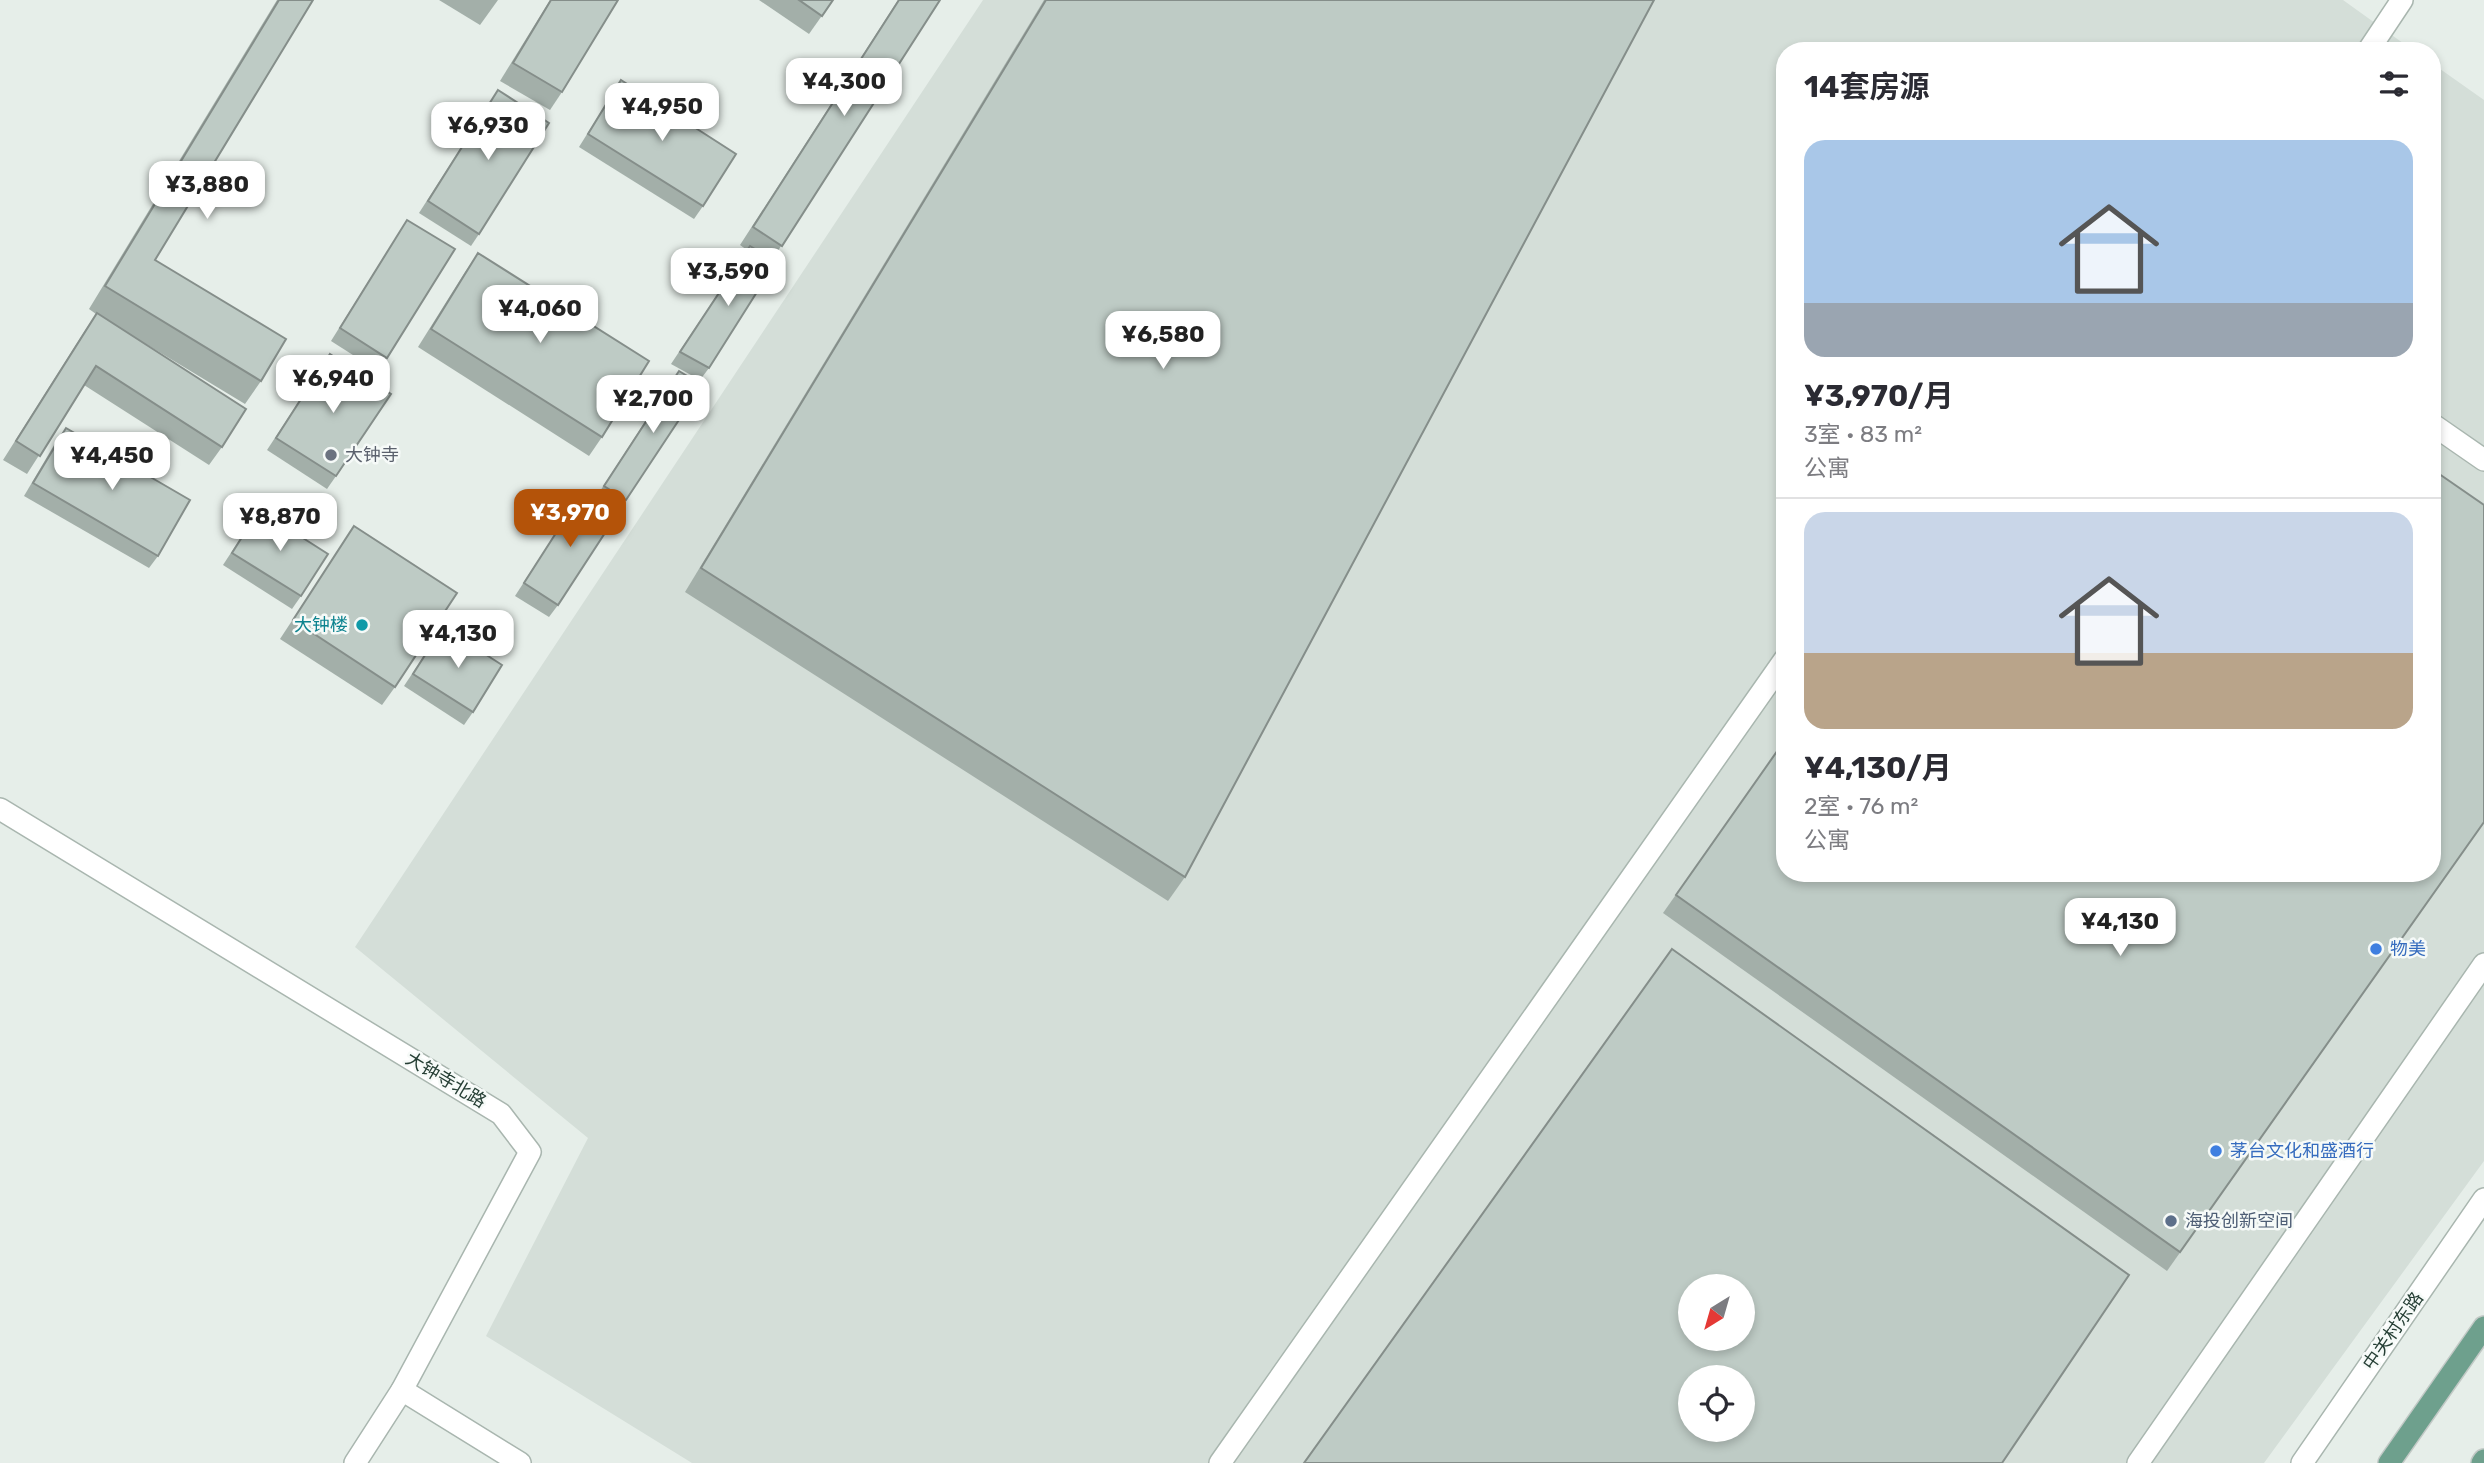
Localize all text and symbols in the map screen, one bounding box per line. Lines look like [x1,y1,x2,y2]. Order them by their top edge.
pin: ¥4,300 [787,58,901,118]
icon: filters [2375,65,2413,103]
text: ¥4,300 [802,67,886,95]
text: 14套房源 [1804,69,1929,105]
pin: ¥4,950 [605,83,719,143]
text: ¥4,950 [621,92,703,120]
pin: ¥6,930 [431,102,545,162]
text: ¥6,930 [447,111,529,139]
pin: ¥3,880 [150,162,264,221]
text: ¥3,880 [165,170,249,198]
icon: home [2046,186,2172,312]
pin: ¥3,590 [671,248,785,308]
text: ¥3,590 [687,257,769,285]
pin: ¥4,060 [483,286,597,345]
text: ¥4,060 [498,294,582,322]
pin: ¥6,580 [1106,312,1220,371]
text: ¥6,580 [1121,320,1205,348]
pin: ¥6,940 [276,356,390,415]
text: ¥6,940 [292,364,374,392]
pin: ¥2,700 [596,376,710,435]
text: ¥3,970/月 [1804,378,1954,414]
text: ¥2,700 [613,384,693,412]
text: 3室 · 83 m² [1804,420,1922,448]
pin: ¥4,450 [55,433,169,492]
text: ¥4,450 [70,441,154,469]
place label: 大钟寺 [345,444,399,466]
marker: 大钟寺 [323,447,339,463]
text: 公寓 [1804,454,1850,482]
pin: ¥3,970 [513,490,627,549]
pin: ¥8,870 [223,494,337,553]
text: ¥3,970 [530,498,610,526]
text: ¥8,870 [239,502,321,530]
icon: home [2046,558,2172,684]
pin: ¥4,130 [401,610,515,670]
place label: 大钟楼 [294,614,348,636]
marker: 大钟楼 [354,617,370,633]
text: ¥4,130 [419,619,497,647]
text: ¥4,130/月 [1804,750,1952,786]
text: 2室 · 76 m² [1804,792,1918,820]
text: 公寓 [1804,826,1850,854]
pin: ¥4,130 [2063,898,2177,958]
text: ¥4,130 [2081,907,2159,935]
place label: 物美 [2390,938,2426,960]
marker: 物美 [2368,941,2384,957]
street label: 大钟寺北路 [402,1047,490,1113]
place label: 茅台文化和盛酒行 [2230,1140,2374,1162]
marker: 茅台文化和盛酒行 [2208,1143,2224,1159]
place label: 海投创新空间 [2185,1210,2293,1232]
marker: 海投创新空间 [2163,1213,2179,1229]
north arrow [1678,1274,1755,1351]
map controls [1678,1274,1755,1442]
street label: 中关村东路 [2358,1288,2428,1374]
button: locate [1678,1365,1755,1442]

